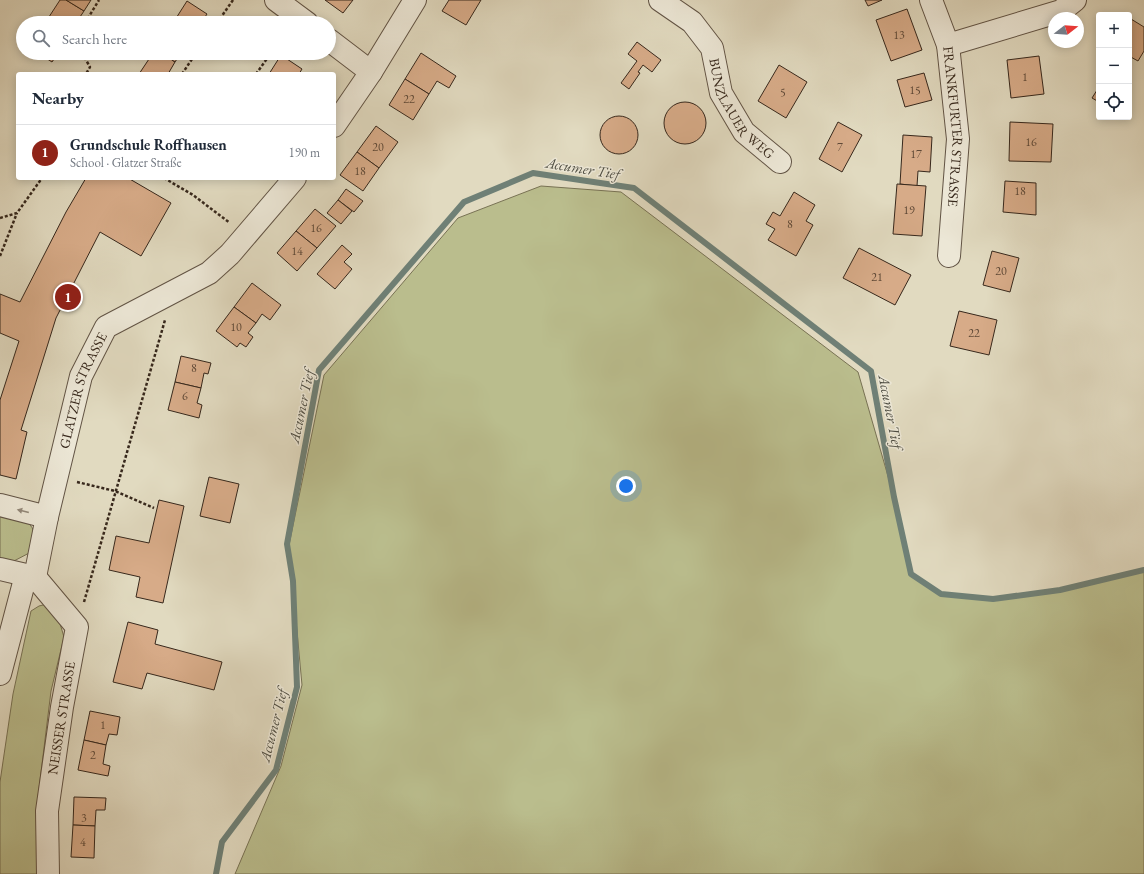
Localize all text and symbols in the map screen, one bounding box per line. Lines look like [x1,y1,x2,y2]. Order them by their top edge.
north arrow [1048,12,1084,48]
map controls [1096,12,1132,120]
button: + [1096,12,1132,48]
search box [16,16,336,60]
icon: search [30,27,52,49]
house number: 13 [893,27,905,43]
text: Search here [62,29,127,48]
street label: FRANKFURTER STRASSE [939,45,967,208]
button: − [1096,48,1132,84]
street label: BUNZLAUER WEG [705,56,778,163]
house number: 1 [1022,69,1028,85]
house number: 15 [909,82,921,98]
house number: 5 [780,84,786,100]
button: locate [1096,84,1132,120]
text: Nearby [32,87,84,109]
house number: 22 [403,91,415,107]
house number: 16 [1025,134,1037,150]
text: Grundschule Roffhausen [70,135,227,154]
house number: 20 [372,139,384,155]
house number: 7 [837,139,843,155]
text: 1 [42,144,48,161]
text: 190 m [289,144,320,161]
house number: 17 [910,146,922,162]
water label: Accumer Tief [544,153,625,184]
text: School · Glatzer Straße [70,154,182,171]
house number: 18 [354,163,366,179]
house number: 18 [1014,183,1026,199]
house number: 19 [903,202,915,218]
house number: 8 [787,216,793,232]
house number: 16 [310,220,322,236]
house number: 14 [291,243,303,259]
house number: 20 [995,263,1007,279]
house number: 21 [871,269,883,285]
pin: 1 [55,282,81,312]
house number: 10 [230,319,242,335]
house number: 22 [968,325,980,341]
street label: GLATZER STRASSE [55,329,111,450]
house number: 8 [191,360,197,376]
water label: Accumer Tief [284,364,319,446]
water label: Accumer Tief [874,372,908,454]
house number: 6 [182,388,188,404]
your location [616,476,636,496]
one-way arrow [17,508,29,514]
street label: NEISSER STRASSE [43,660,79,776]
water label: Accumer Tief [254,683,292,765]
house number: 1 [100,717,106,733]
house number: 2 [90,747,96,763]
house number: 3 [81,810,87,826]
house number: 4 [80,834,86,850]

